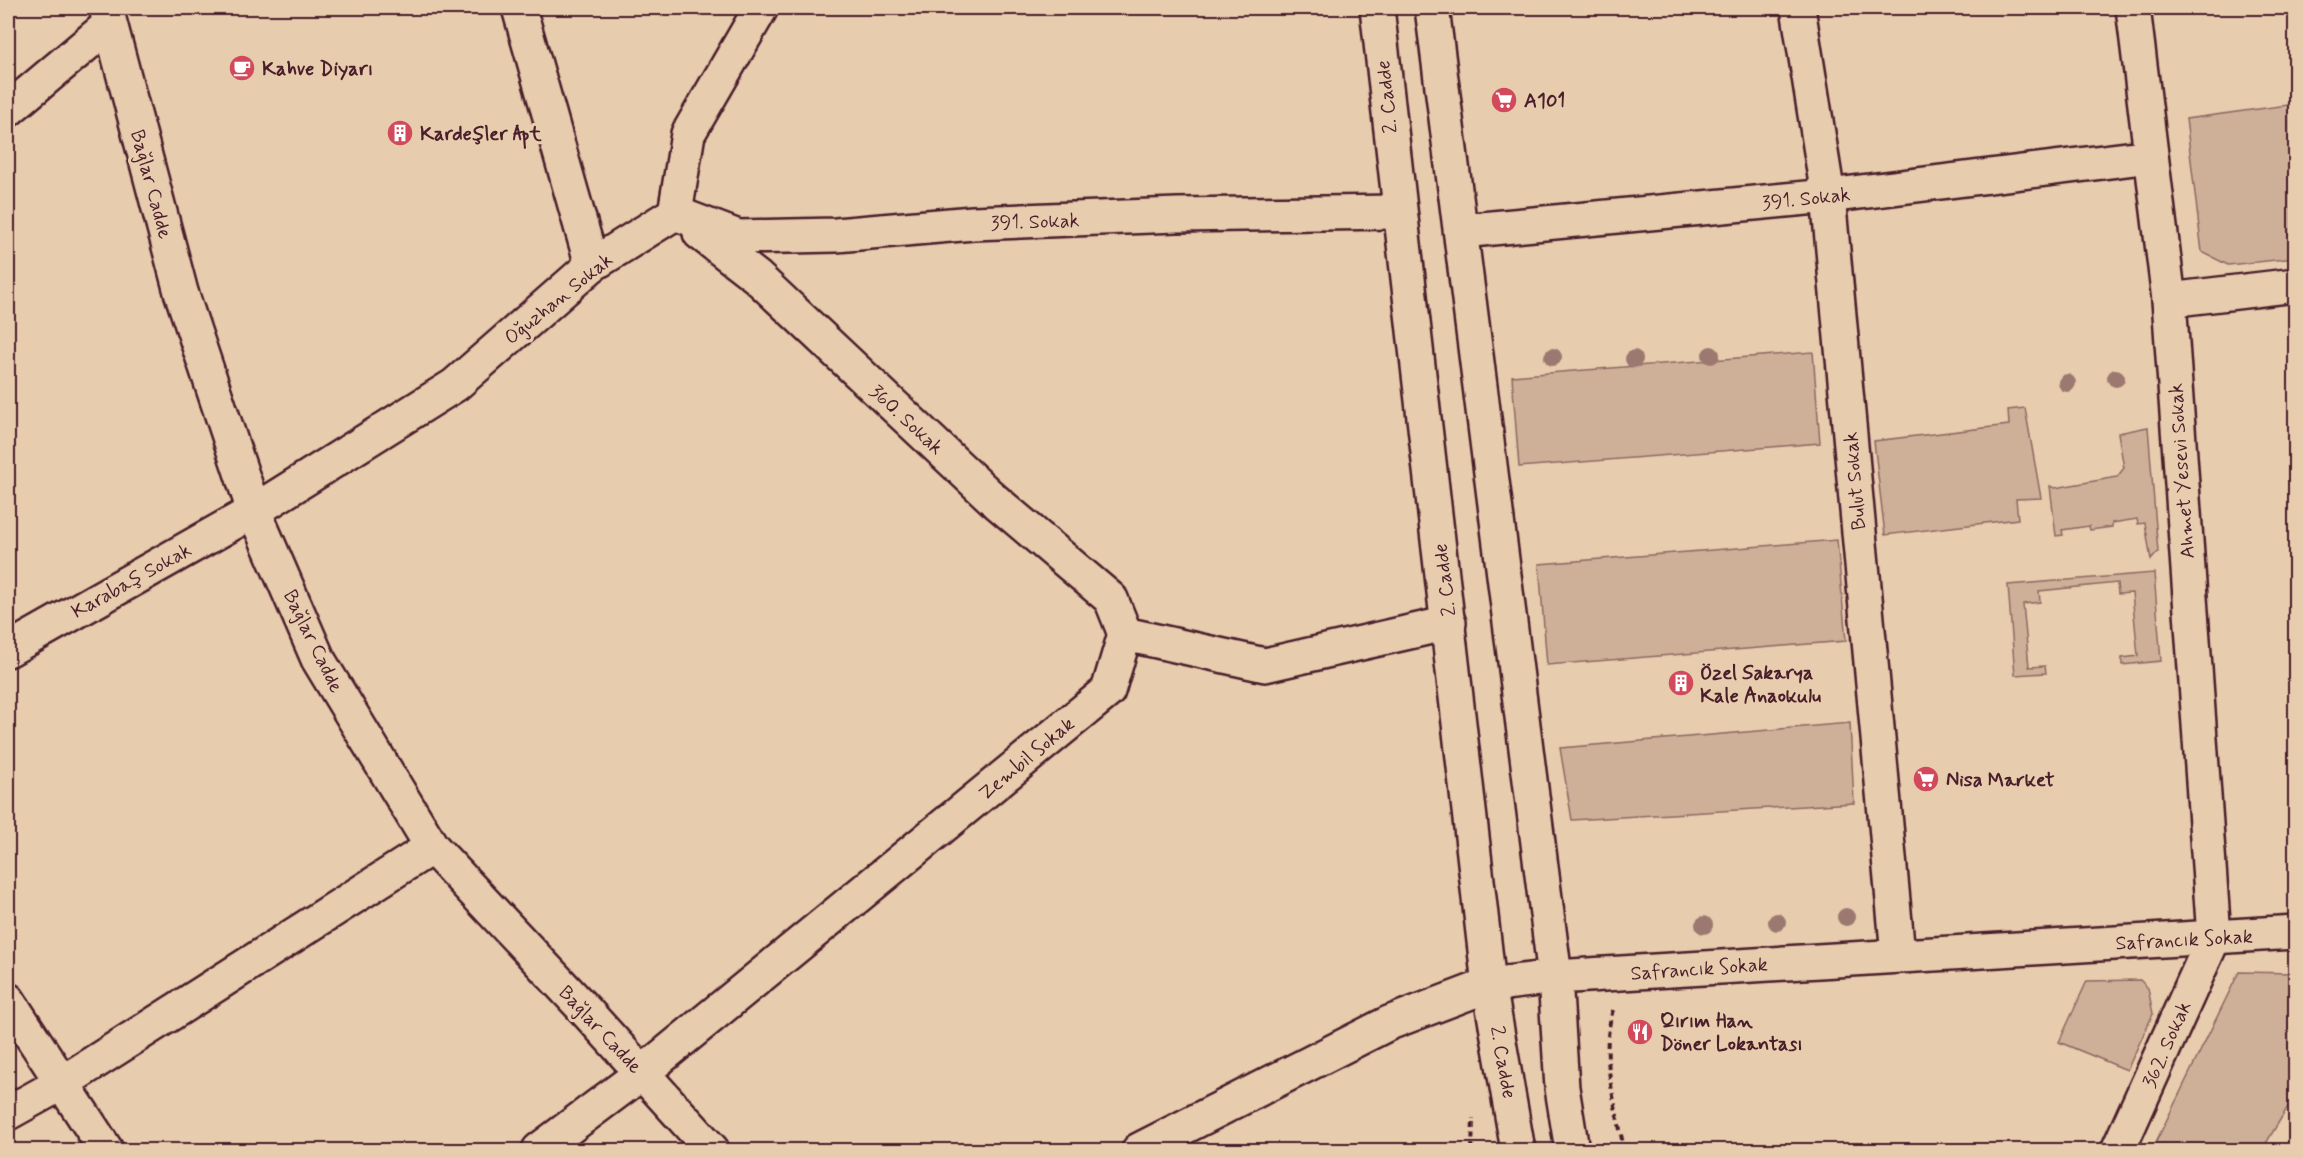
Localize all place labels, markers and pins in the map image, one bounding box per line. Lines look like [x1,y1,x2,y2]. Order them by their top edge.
cafe icon: Kahve Diyarı [227,53,257,83]
place label: Kahve Diyarı [262,56,373,83]
supermarket icon: A101 [1489,85,1519,115]
place label: A101 [1524,88,1565,115]
building icon: Kardeşler Apt [385,118,415,148]
place label: Kardeşler Apt [420,121,543,149]
place label: Özel Sakarya Kale Anaokulu [1700,660,1821,710]
building icon: Özel Sakarya Kale Anaokulu [1666,668,1696,698]
supermarket icon: Nisa Market [1911,764,1941,794]
place label: Nisa Market [1946,767,2055,794]
place label: Qırım Han Döner Lokantası [1660,1008,1803,1058]
restaurant icon: Qırım Han Döner Lokantası [1625,1017,1655,1047]

